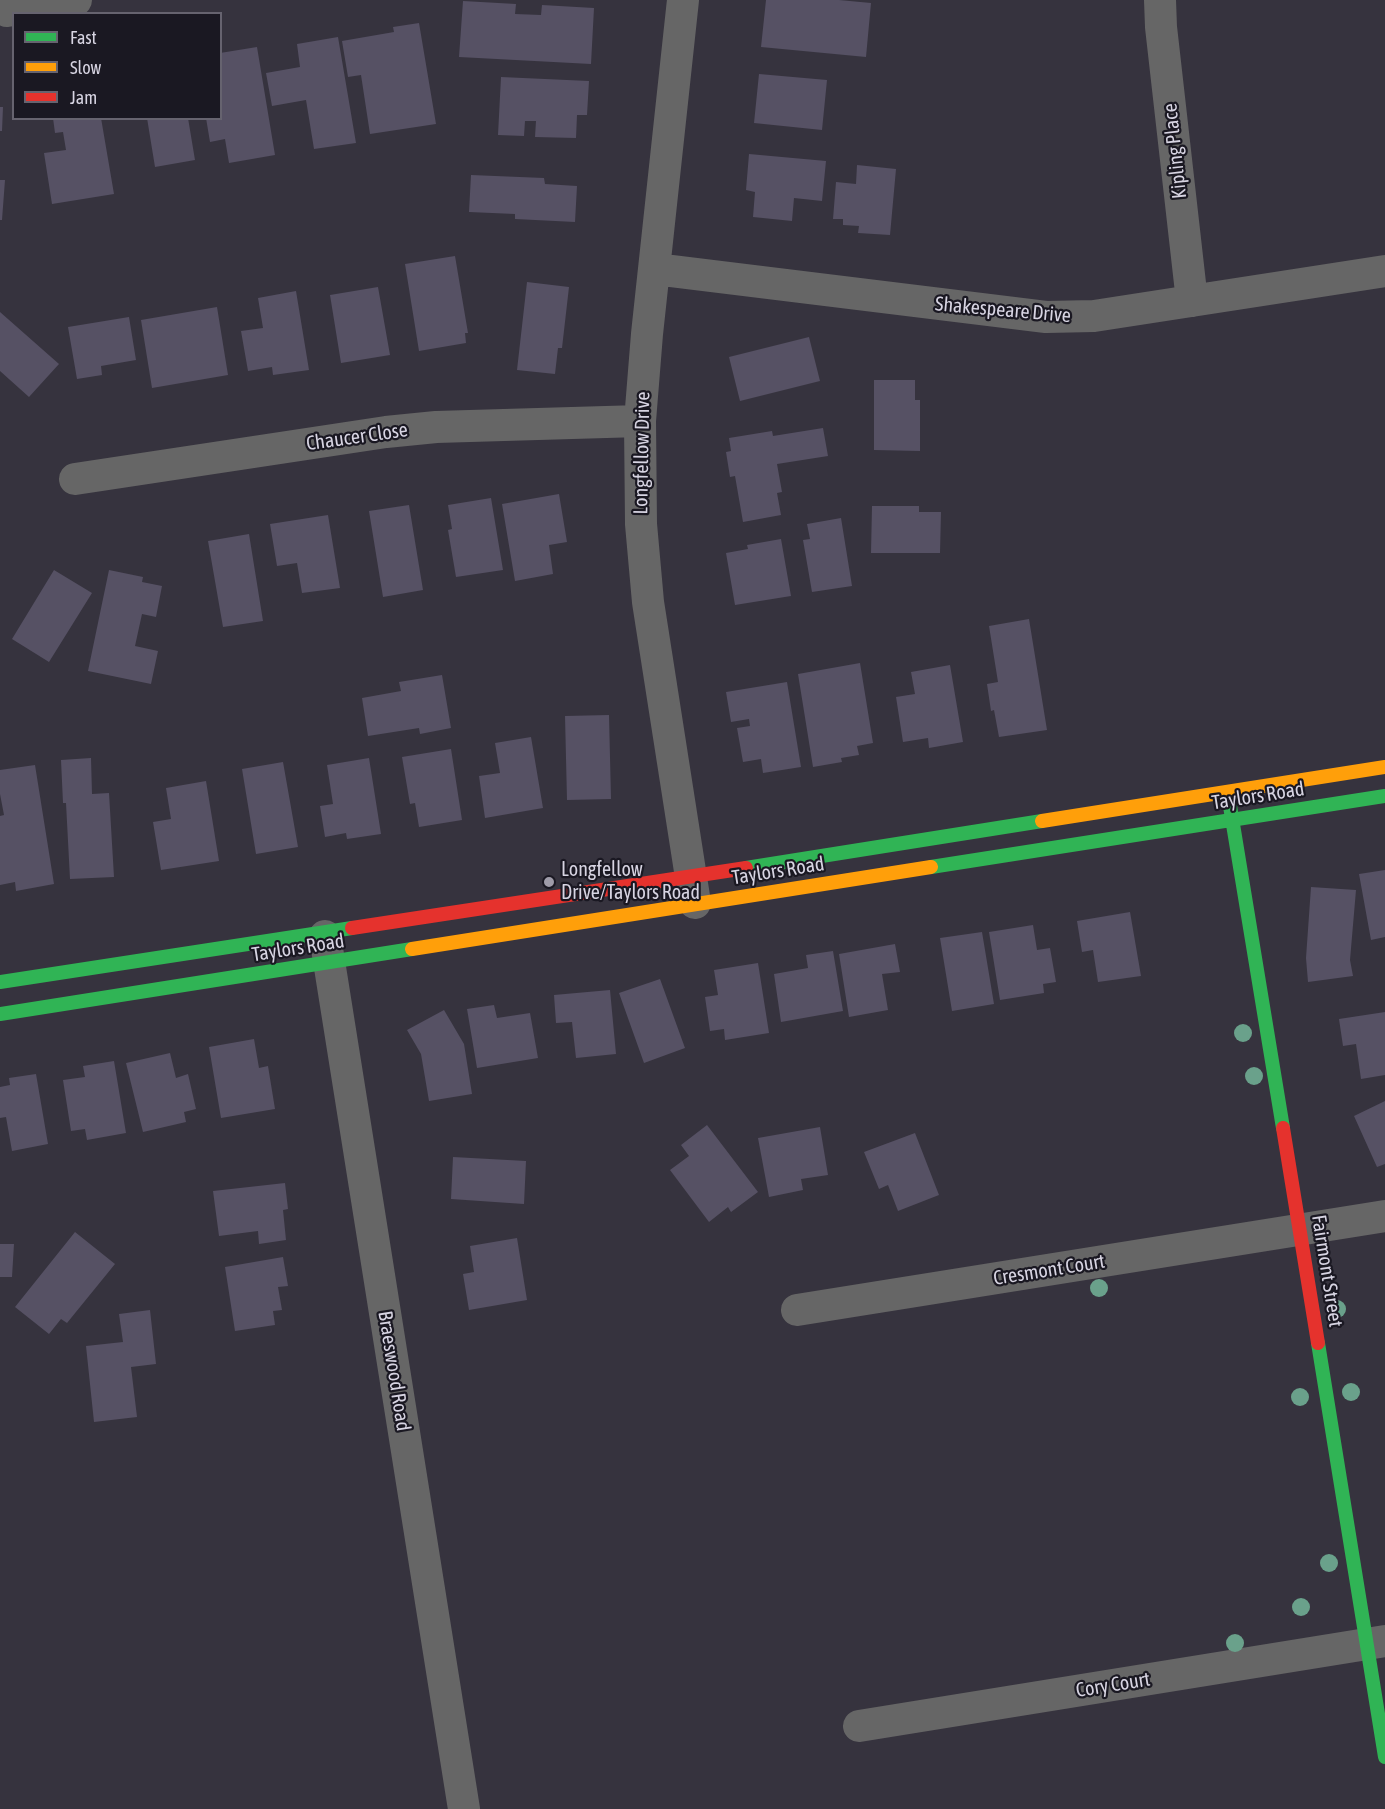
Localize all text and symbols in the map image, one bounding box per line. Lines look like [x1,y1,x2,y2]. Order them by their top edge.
legend [12,12,222,120]
text: Fast [70,27,97,48]
text: Slow [70,57,101,78]
text: Jam [70,87,97,108]
street label: Kipling Place [1158,102,1192,200]
street label: Shakespeare Drive [934,292,1072,328]
street label: Longfellow Drive [629,391,655,515]
street label: Chaucer Close [305,418,409,456]
street label: Taylors Road [1210,777,1306,815]
street label: Taylors Road [730,852,826,890]
place label: Longfellow Drive/Taylors Road [561,858,700,905]
marker: Longfellow Drive/Taylors Road [542,875,556,889]
street label: Taylors Road [250,929,346,967]
street label: Fairmont Street [1306,1213,1348,1329]
street label: Cresmont Court [992,1249,1106,1291]
street label: Braeswood Road [373,1309,415,1433]
street label: Cory Court [1074,1667,1152,1703]

